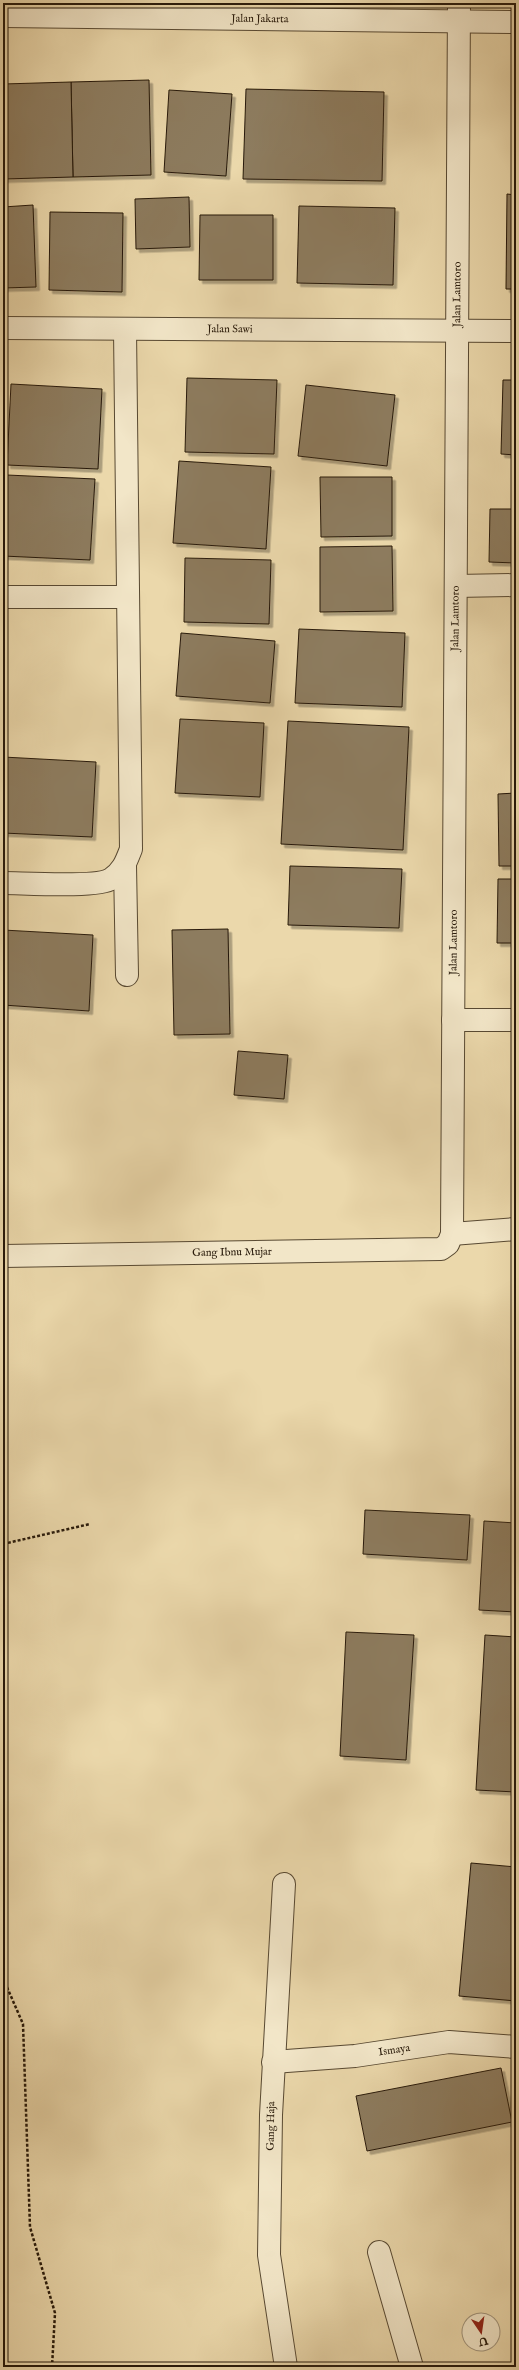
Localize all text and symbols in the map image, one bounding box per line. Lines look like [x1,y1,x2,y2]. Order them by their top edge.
street label: Jalan Jakarta [229,12,289,26]
street label: Jalan Lamtoro [450,261,465,329]
street label: Jalan Sawi [205,322,253,336]
street label: Jalan Lamtoro [448,585,463,653]
street label: Jalan Lamtoro [446,909,461,977]
street label: Gang Ibnu Mujar [192,1245,272,1260]
street label: Ismaya [378,2041,411,2059]
street label: Gang Haja [264,2101,278,2151]
north arrow [461,2312,501,2352]
text: U [476,2333,490,2349]

